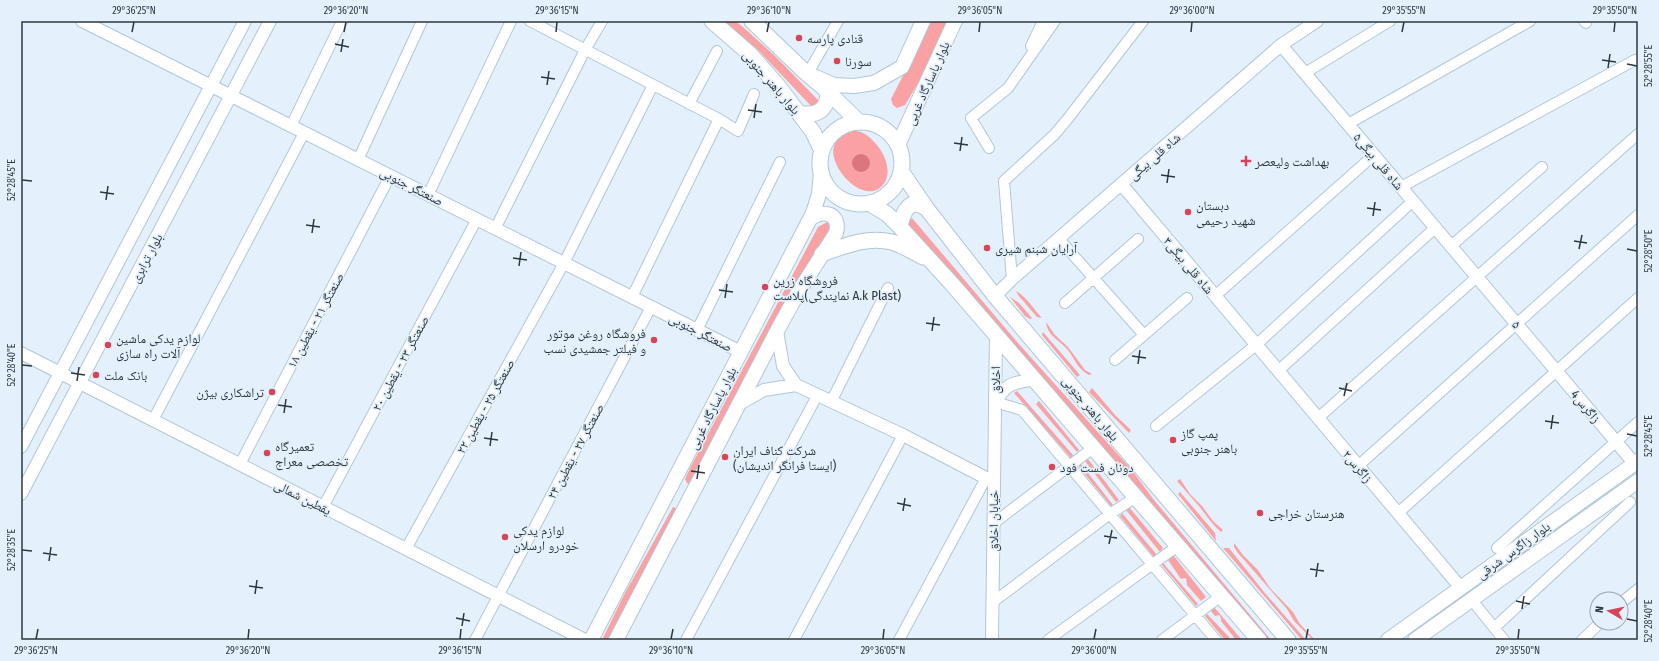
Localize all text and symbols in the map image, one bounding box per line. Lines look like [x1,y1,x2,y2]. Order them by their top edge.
text: 29°36'25"N [112,5,156,17]
text: 29°36'20"N [324,5,368,17]
text: 29°36'15"N [535,5,579,17]
text: 29°36'10"N [747,5,791,17]
text: 29°36'05"N [958,5,1002,17]
text: 29°36'00"N [1169,5,1215,17]
text: 29°35'55"N [1382,5,1426,17]
text: 29°35'50"N [1593,5,1637,17]
place label: قنادی پارسه [807,31,863,47]
marker: قنادی پارسه [794,33,804,43]
street label: بلوار پاسارگاد غربی [902,39,954,128]
text: 52°28'55"E [1643,45,1655,87]
street label: بلوار باهنر جنوبی [739,47,804,118]
place label: سورنا [845,54,872,70]
marker: سورنا [832,56,842,66]
street label: شاه قلی بیگی [1125,130,1184,184]
street label: شاه قلی بیگی۵ [1350,130,1407,194]
place label: بهداشت ولیعصر [1254,154,1329,170]
marker: بهداشت ولیعصر [1240,155,1252,167]
text: 52°28'45"E [6,159,18,201]
street label: صنعتگر جنوبی [377,164,446,210]
place label: دبستان شهید رحیمی [1196,198,1256,229]
marker: دبستان شهید رحیمی [1183,207,1193,217]
text: 52°28'50"E [1643,229,1655,273]
street label: بلوار ترابری [127,231,167,286]
street label: شاه قلی بیگی۳ [1160,234,1217,298]
place label: آرایان شبنم شیری [995,241,1078,257]
marker: آرایان شبنم شیری [982,243,992,253]
street label: صنعتگر ۲۱ - یقطین ۱۸ [284,270,348,371]
place label: فروشگاه زرین پلاست(نمایندگی A.k Plast) [773,273,901,304]
marker: فروشگاه زرین پلاست(نمایندگی A.k Plast) [760,282,770,292]
street label: صنعتگر جنوبی [666,310,735,356]
street label: صنعتگر ۲۳ - یقطین ۲۰ [369,313,433,414]
street label: ۵ [1509,317,1524,332]
place label: فروشگاه روغن موتور و فیلتر جمشیدی نسب [544,326,646,357]
place label: لوازم یدکی ماشین آلات راه سازی [116,331,200,362]
marker: فروشگاه روغن موتور و فیلتر جمشیدی نسب [649,335,659,345]
marker: لوازم یدکی ماشین آلات راه سازی [103,340,113,350]
text: 52°28'40"E [6,343,18,386]
street label: صنعتگر ۲۵ - یقطین ۲۲ [453,356,518,457]
street label: بلوار پاسارگاد غربی [685,365,741,452]
street label: اخلاق [988,366,1004,394]
place label: بانک ملت [104,368,147,383]
marker: بانک ملت [91,370,101,380]
street label: بلوار باهنر جنوبی [1058,373,1122,445]
place label: تراشکاری بیژن [196,385,264,401]
marker: تراشکاری بیژن [267,387,277,397]
street label: زاگرس4 [1567,387,1604,426]
street label: صنعتگر ۲۷ - یقطین ۲۴ [544,401,608,502]
text: 52°28'45"E [1643,415,1655,457]
place label: پمپ گاز باهنر جنوبی [1180,426,1237,457]
marker: پمپ گاز باهنر جنوبی [1168,435,1178,445]
place label: تعمیرگاه تخصصی معراج [275,439,348,471]
place label: شرکت کناف ایران (ایستا فرانگر اندیشان) [733,443,837,474]
street label: زاگرس۲ [1339,447,1376,486]
marker: تعمیرگاه تخصصی معراج [262,448,272,458]
marker: شرکت کناف ایران (ایستا فرانگر اندیشان) [720,452,730,462]
place label: دونان فست فود [1060,460,1134,476]
marker: دونان فست فود [1047,462,1057,472]
street label: یقطین شمالی [271,477,334,519]
street label: خیابان اخلاق [986,490,1002,552]
place label: هنرستان خراجی [1268,506,1345,522]
marker: هنرستان خراجی [1255,508,1265,518]
street label: بلوار زاگرس شرقی [1474,519,1554,583]
place label: لوازم یدکی خودرو ارسلان [513,523,579,554]
text: 52°28'35"E [6,529,18,571]
marker: لوازم یدکی خودرو ارسلان [500,532,510,542]
north arrow [1589,591,1629,631]
text: 52°28'40"E [1643,599,1655,642]
text: N [1593,605,1607,614]
text: 29°36'25"N [14,645,58,657]
text: 29°36'20"N [226,645,270,657]
text: 29°36'15"N [438,645,482,657]
text: 29°36'10"N [649,645,693,657]
text: 29°36'05"N [861,645,905,657]
text: 29°36'00"N [1071,645,1117,657]
text: 29°35'55"N [1284,645,1328,657]
text: 29°35'50"N [1496,645,1540,657]

